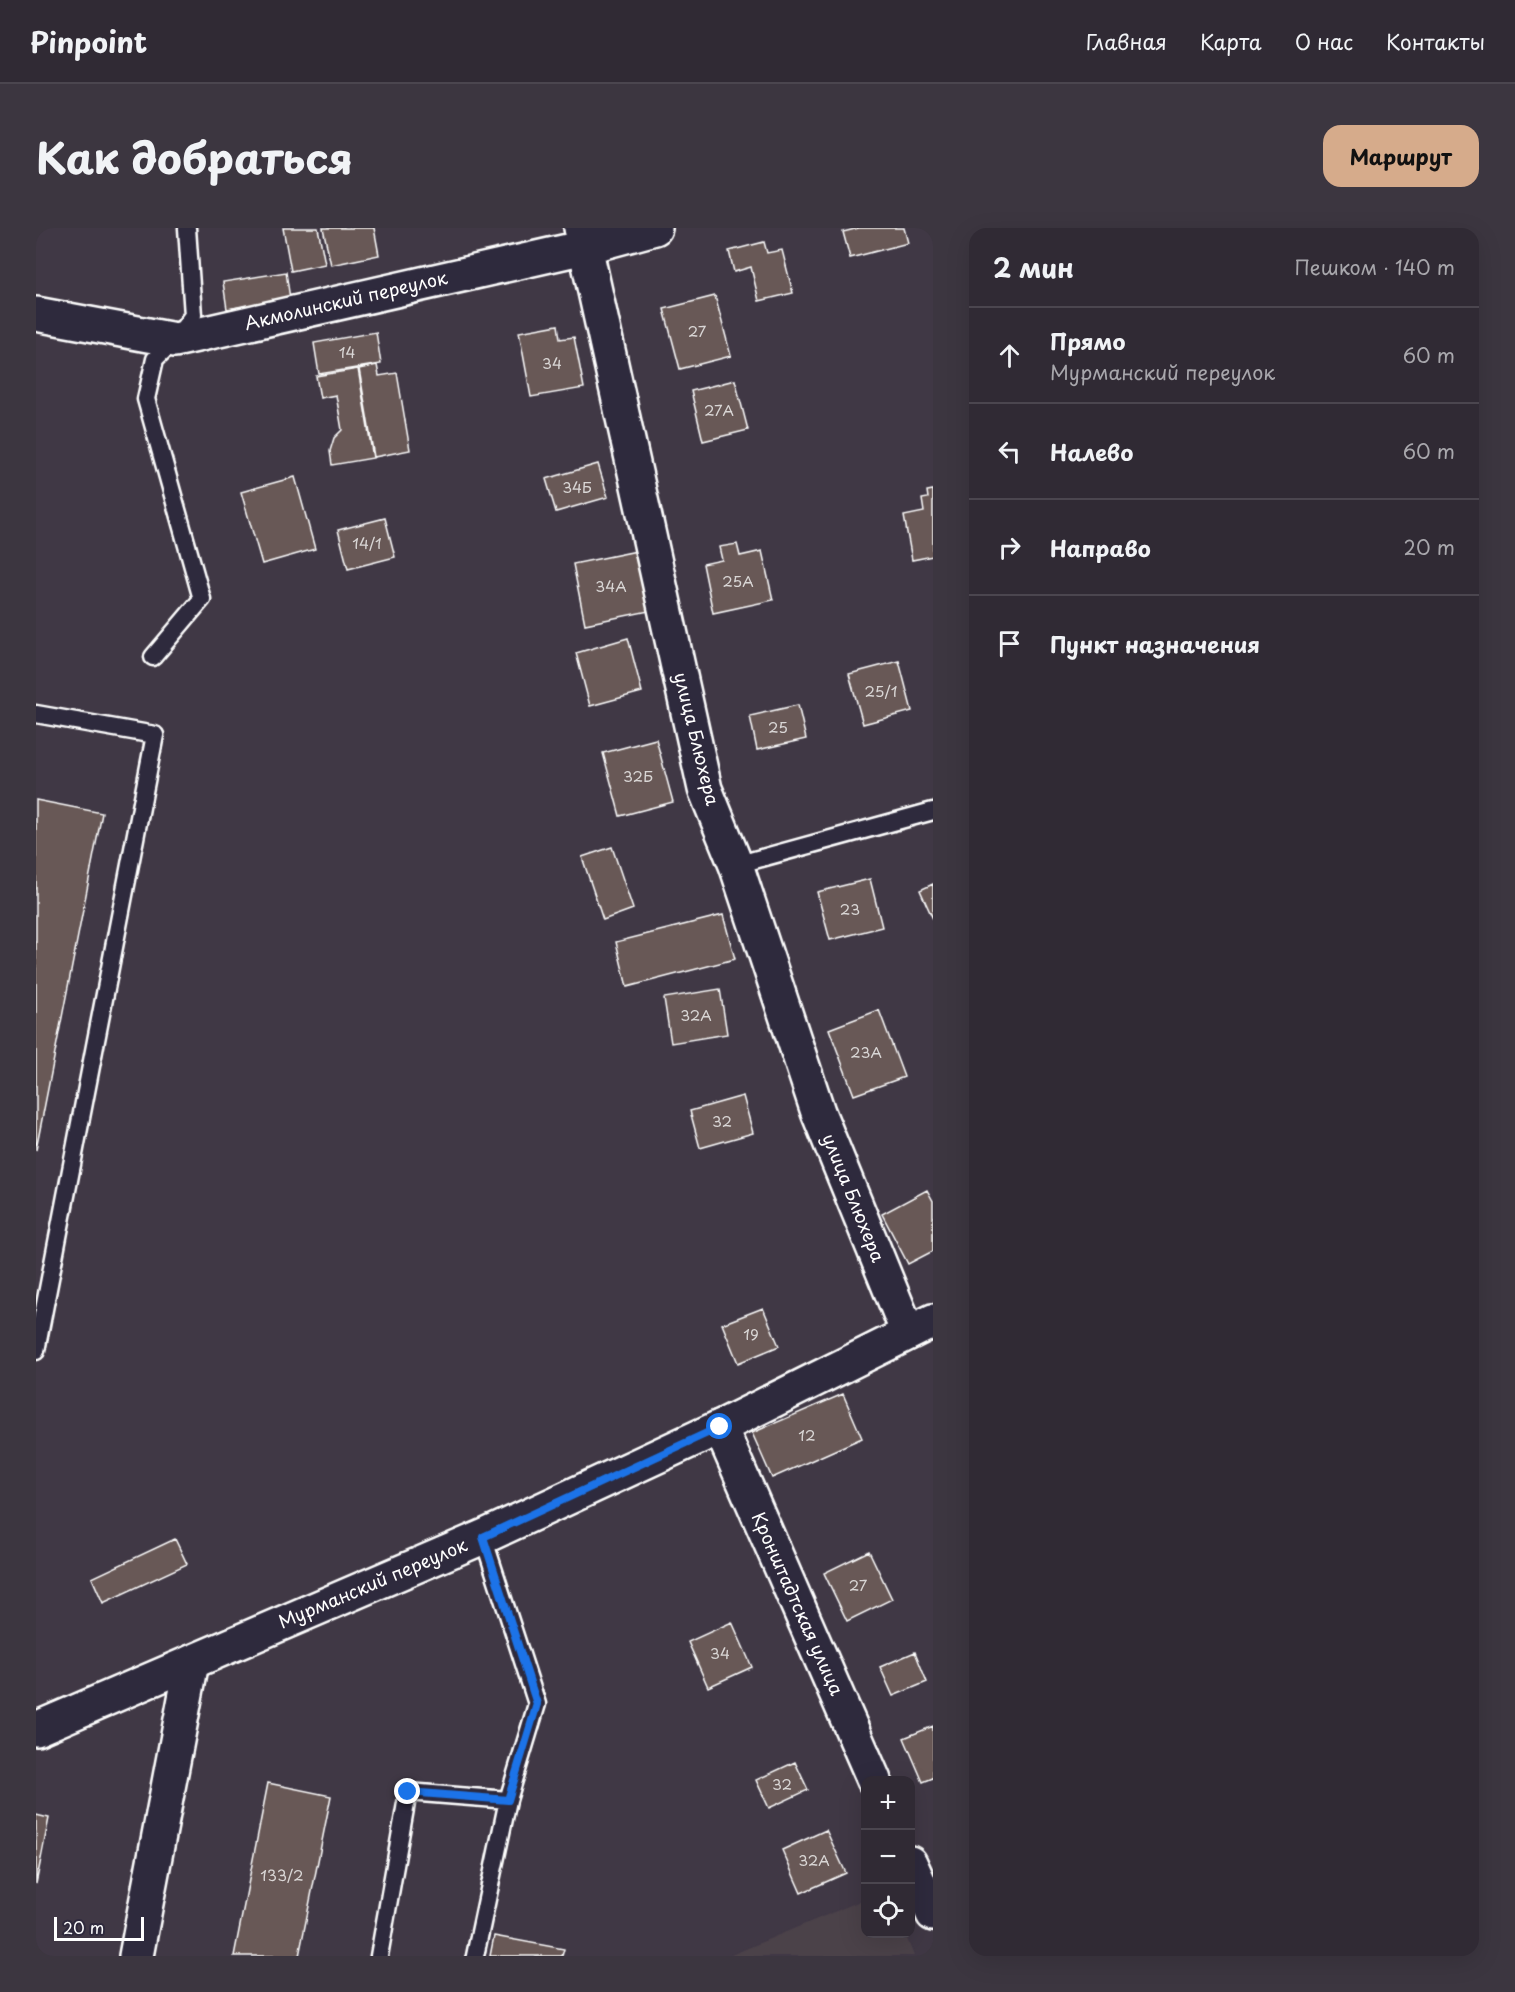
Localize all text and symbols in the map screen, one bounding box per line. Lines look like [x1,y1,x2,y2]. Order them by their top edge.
text: Pinpoint [30,20,147,63]
text: Главная [1086,25,1167,57]
text: Карта [1200,25,1262,57]
text: О нас [1295,25,1353,57]
text: Контакты [1386,25,1485,57]
text: Как добраться [36,125,353,188]
button: Маршрут [1323,125,1479,187]
text: 2 мин [993,248,1074,287]
text: Пешком · 140 m [1294,252,1455,282]
street label: Акмолинский переулок [242,263,450,336]
house number: 27 [688,319,707,342]
text: Прямо [1050,324,1125,357]
icon: ahead [993,339,1026,372]
house number: 14 [339,340,355,363]
text: 60 m [1403,340,1455,370]
house number: 34 [542,351,562,374]
text: Мурманский переулок [1050,357,1275,387]
house number: 27А [704,398,734,421]
icon: left [993,435,1026,468]
text: Налево [1050,435,1133,468]
text: 60 m [1403,436,1455,466]
house number: 34Б [562,475,592,498]
house number: 14/1 [352,531,382,554]
icon: right [993,531,1026,564]
text: Направо [1050,531,1151,564]
text: 20 m [1403,532,1455,562]
house number: 25А [722,569,754,592]
house number: 34А [595,574,627,597]
icon: arrive [993,627,1026,660]
text: Пункт назначения [1050,627,1260,660]
street label: улица Блюхера [668,669,727,809]
house number: 25/1 [865,679,897,702]
house number: 25 [768,715,788,738]
house number: 32Б [623,764,653,787]
house number: 23 [840,897,860,920]
house number: 32А [680,1003,712,1026]
house number: 23А [850,1040,882,1063]
house number: 32 [712,1109,732,1132]
street label: улица Блюхера [816,1129,893,1267]
house number: 19 [743,1322,759,1345]
route start [706,1413,732,1439]
house number: 12 [798,1423,816,1446]
street label: Кронштадтская улица [746,1508,851,1700]
street label: Мурманский переулок [274,1530,471,1635]
house number: 27 [849,1573,868,1596]
house number: 34 [710,1641,730,1664]
house number: 32 [772,1772,792,1795]
map controls [861,1776,915,1938]
button: + [861,1776,915,1830]
route end [394,1778,420,1804]
button: − [861,1830,915,1884]
house number: 32А [798,1848,830,1871]
house number: 133/2 [260,1863,304,1886]
button: locate [861,1884,915,1938]
scale bar [54,1914,144,1942]
text: 20 m [63,1915,104,1939]

